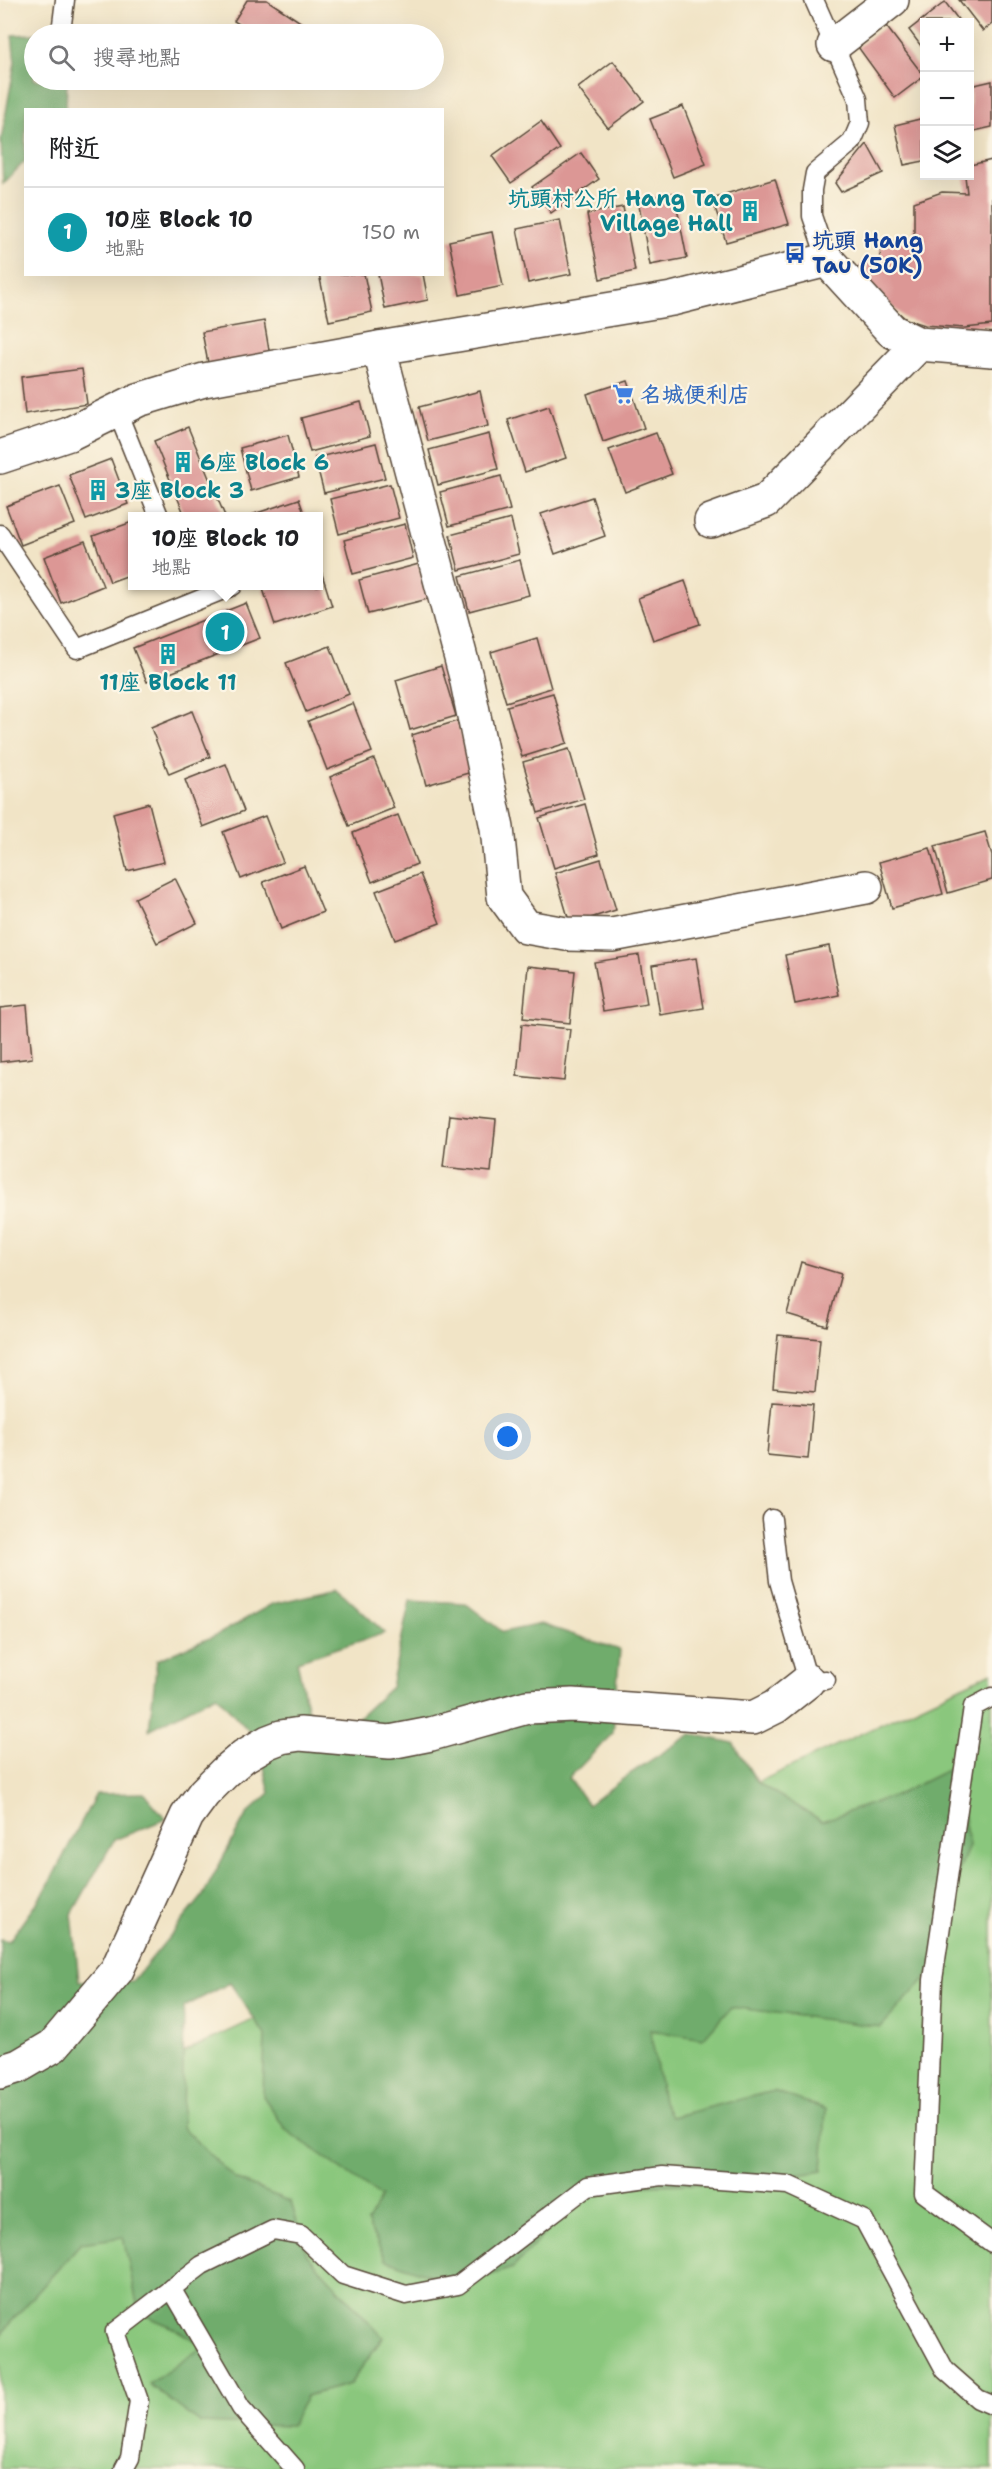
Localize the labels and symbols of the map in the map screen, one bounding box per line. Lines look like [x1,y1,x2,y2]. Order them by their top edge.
place label: 坑頭村公所 Hang Tao Village Hall [508,184,733,238]
building icon: 坑頭村公所 Hang Tao Village Hall [738,199,762,223]
place label: 坑頭 Hang Tau (50K) [812,226,923,280]
bus stop icon: 坑頭 Hang Tau (50K) [783,241,807,265]
place label: 名城便利店 [640,380,750,409]
supermarket icon: 名城便利店 [611,382,635,406]
place label: 6座 Block 6 [200,448,329,477]
building icon: 6座 Block 6 [171,450,195,474]
place label: 3座 Block 3 [115,476,244,505]
building icon: 3座 Block 3 [86,478,110,502]
pin: 1 [206,610,244,654]
building icon: 11座 Block 11 [156,642,180,666]
place label: 11座 Block 11 [99,668,237,697]
your location [493,1422,522,1451]

